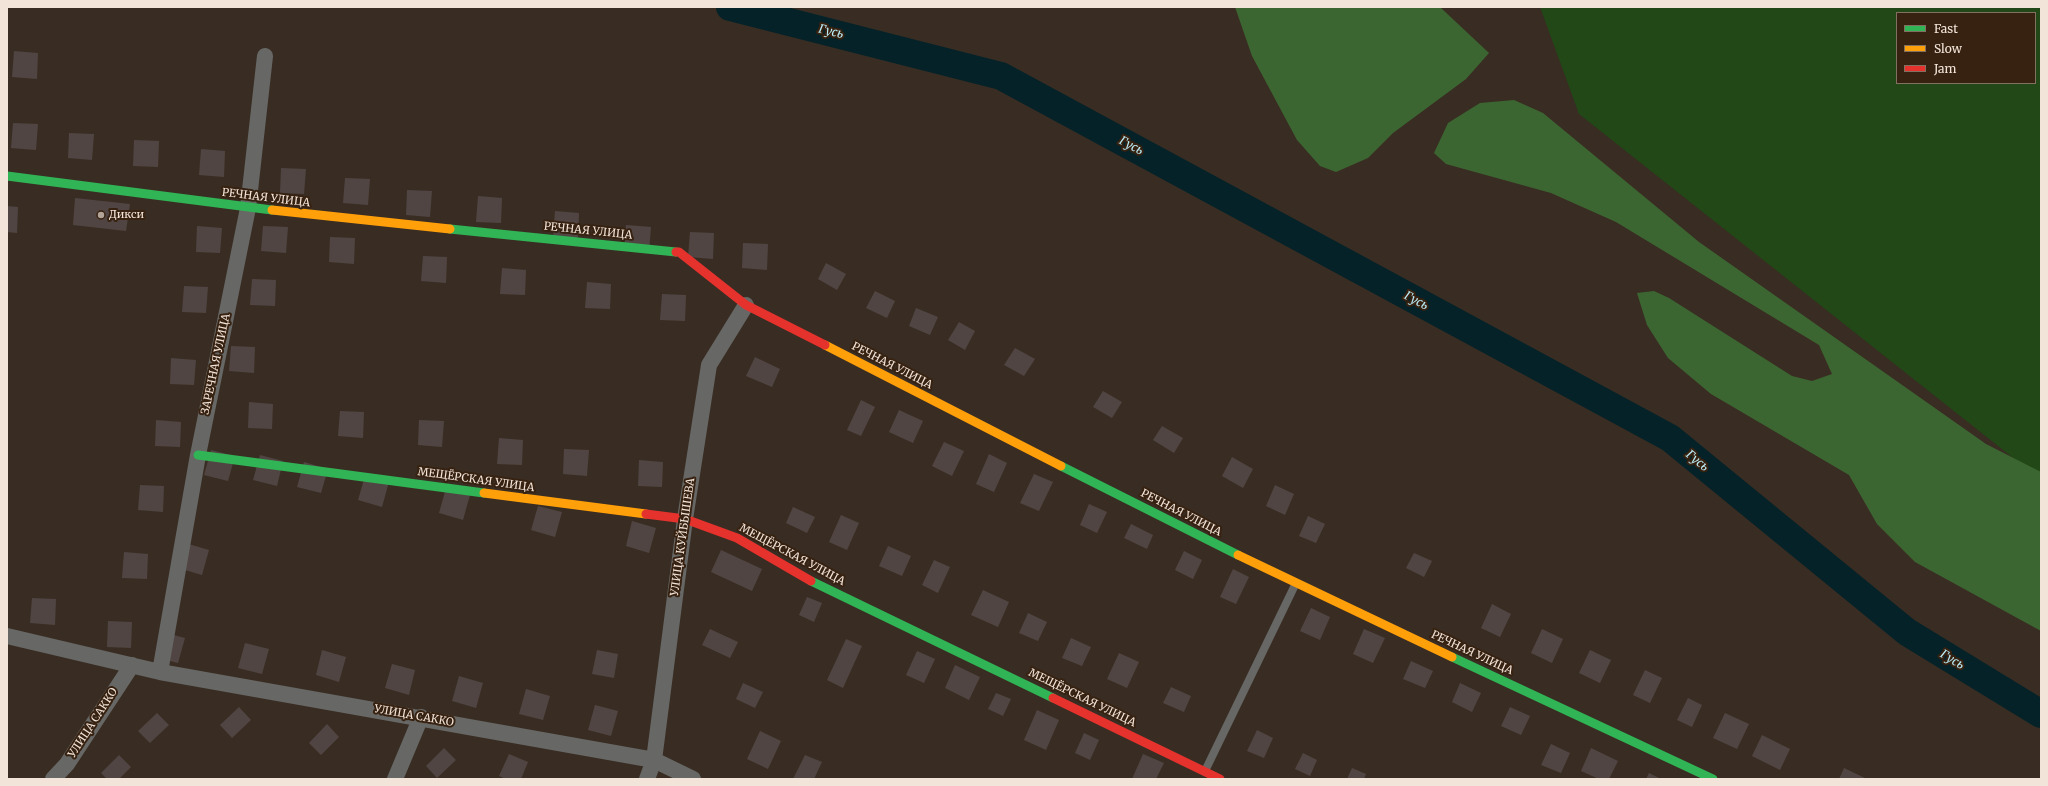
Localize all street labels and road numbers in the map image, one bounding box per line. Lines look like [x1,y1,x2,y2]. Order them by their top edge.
street label: РЕЧНАЯ УЛИЦА [221,186,311,210]
street label: РЕЧНАЯ УЛИЦА [543,220,633,242]
street label: ЗАРЕЧНАЯ УЛИЦА [199,312,233,416]
street label: РЕЧНАЯ УЛИЦА [849,340,935,392]
street label: МЕЩЁРСКАЯ УЛИЦА [417,465,535,495]
street label: УЛИЦА КУЙБЫШЕВА [668,477,698,597]
street label: РЕЧНАЯ УЛИЦА [1138,487,1224,539]
street label: МЕЩЁРСКАЯ УЛИЦА [737,522,847,588]
street label: РЕЧНАЯ УЛИЦА [1429,628,1515,678]
street label: МЕЩЁРСКАЯ УЛИЦА [1026,666,1138,730]
street label: УЛИЦА САККО [66,686,120,760]
street label: УЛИЦА САККО [373,703,455,729]

